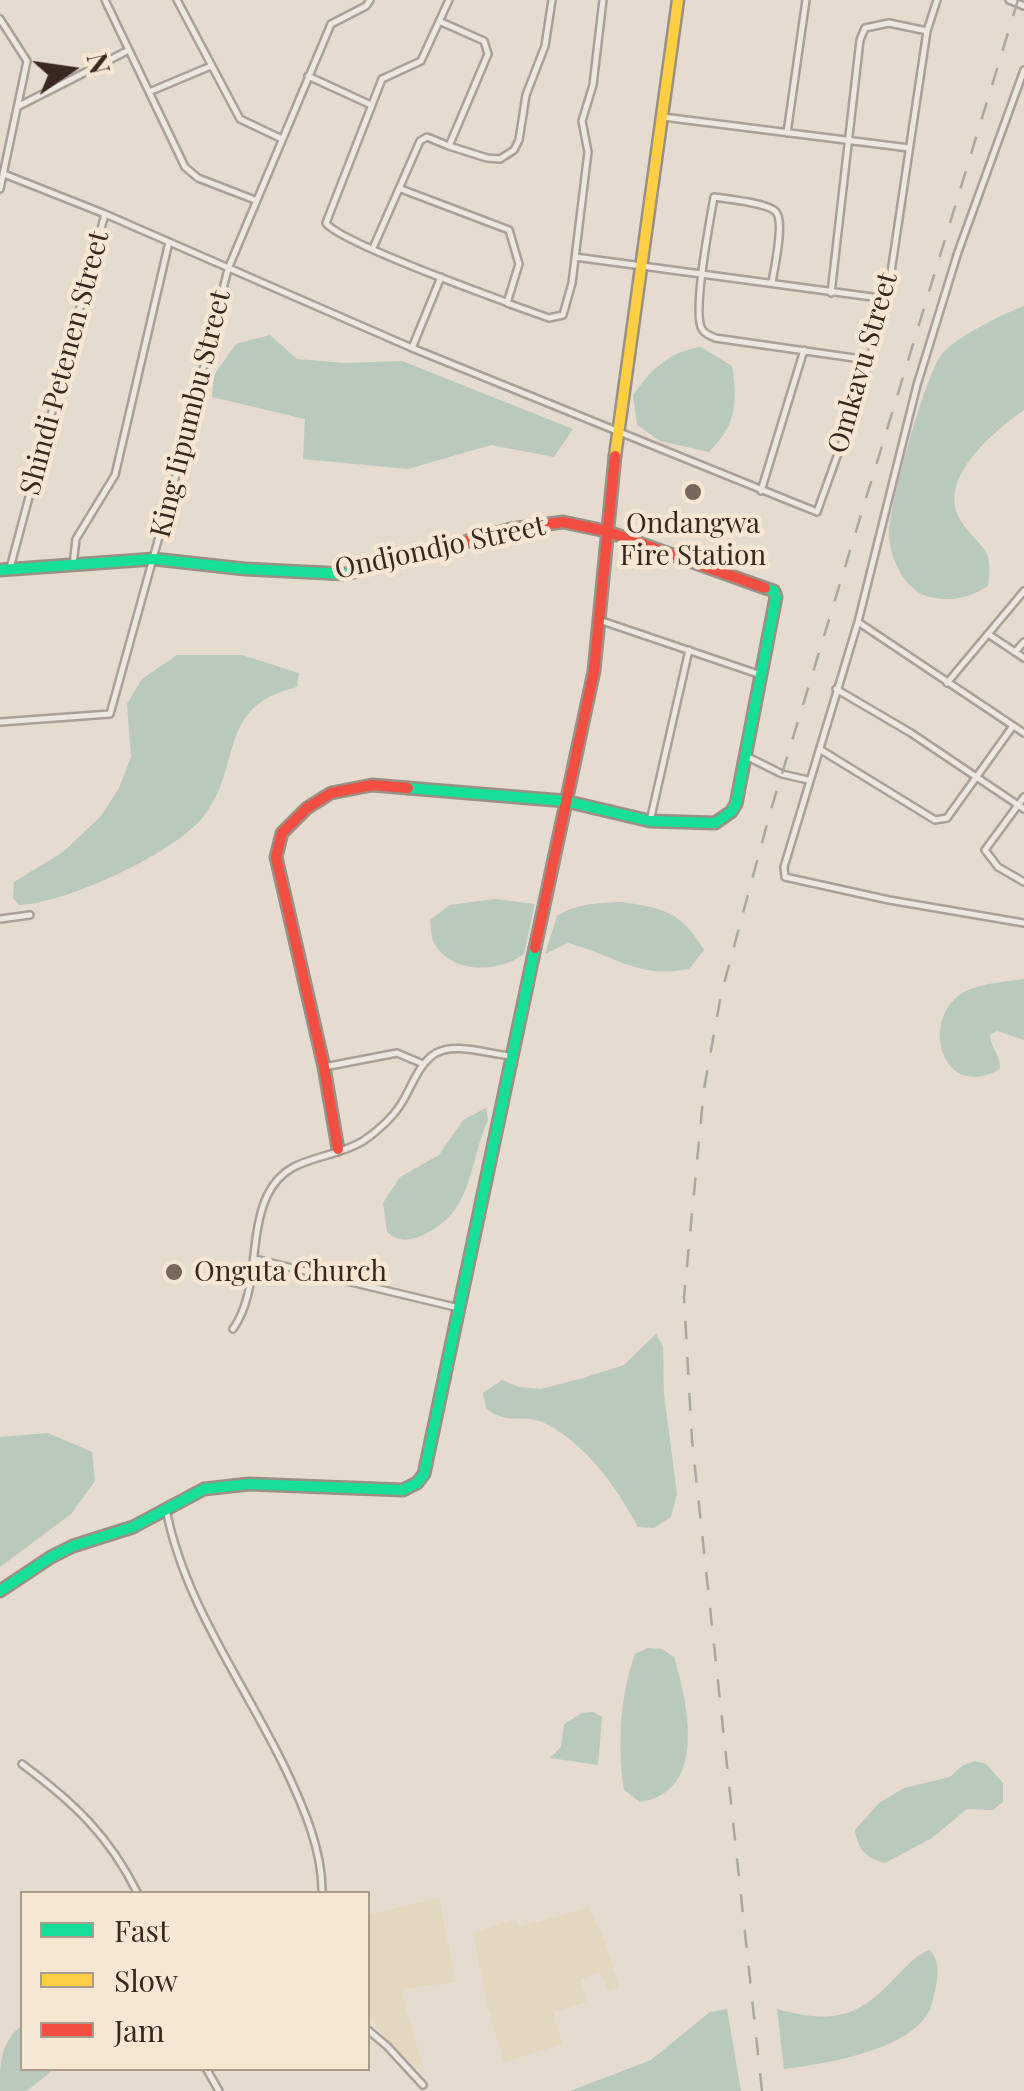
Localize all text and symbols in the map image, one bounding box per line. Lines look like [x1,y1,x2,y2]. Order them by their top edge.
north arrow [20,20,120,120]
text: N [79,49,120,77]
street label: Shindi Petenen Street [14,227,116,499]
street label: Omkavu Street [821,269,905,457]
street label: King Iipumbu Street [144,287,238,541]
marker: Ondangwa Fire Station [682,481,704,503]
place label: Ondangwa Fire Station [620,507,766,573]
street label: Ondjondjo Street [332,509,548,587]
place label: Onguta Church [194,1255,387,1289]
marker: Onguta Church [163,1261,185,1283]
legend [20,1891,370,2071]
text: Fast [114,1910,170,1950]
text: Slow [114,1960,178,2000]
text: Jam [114,2010,165,2050]

